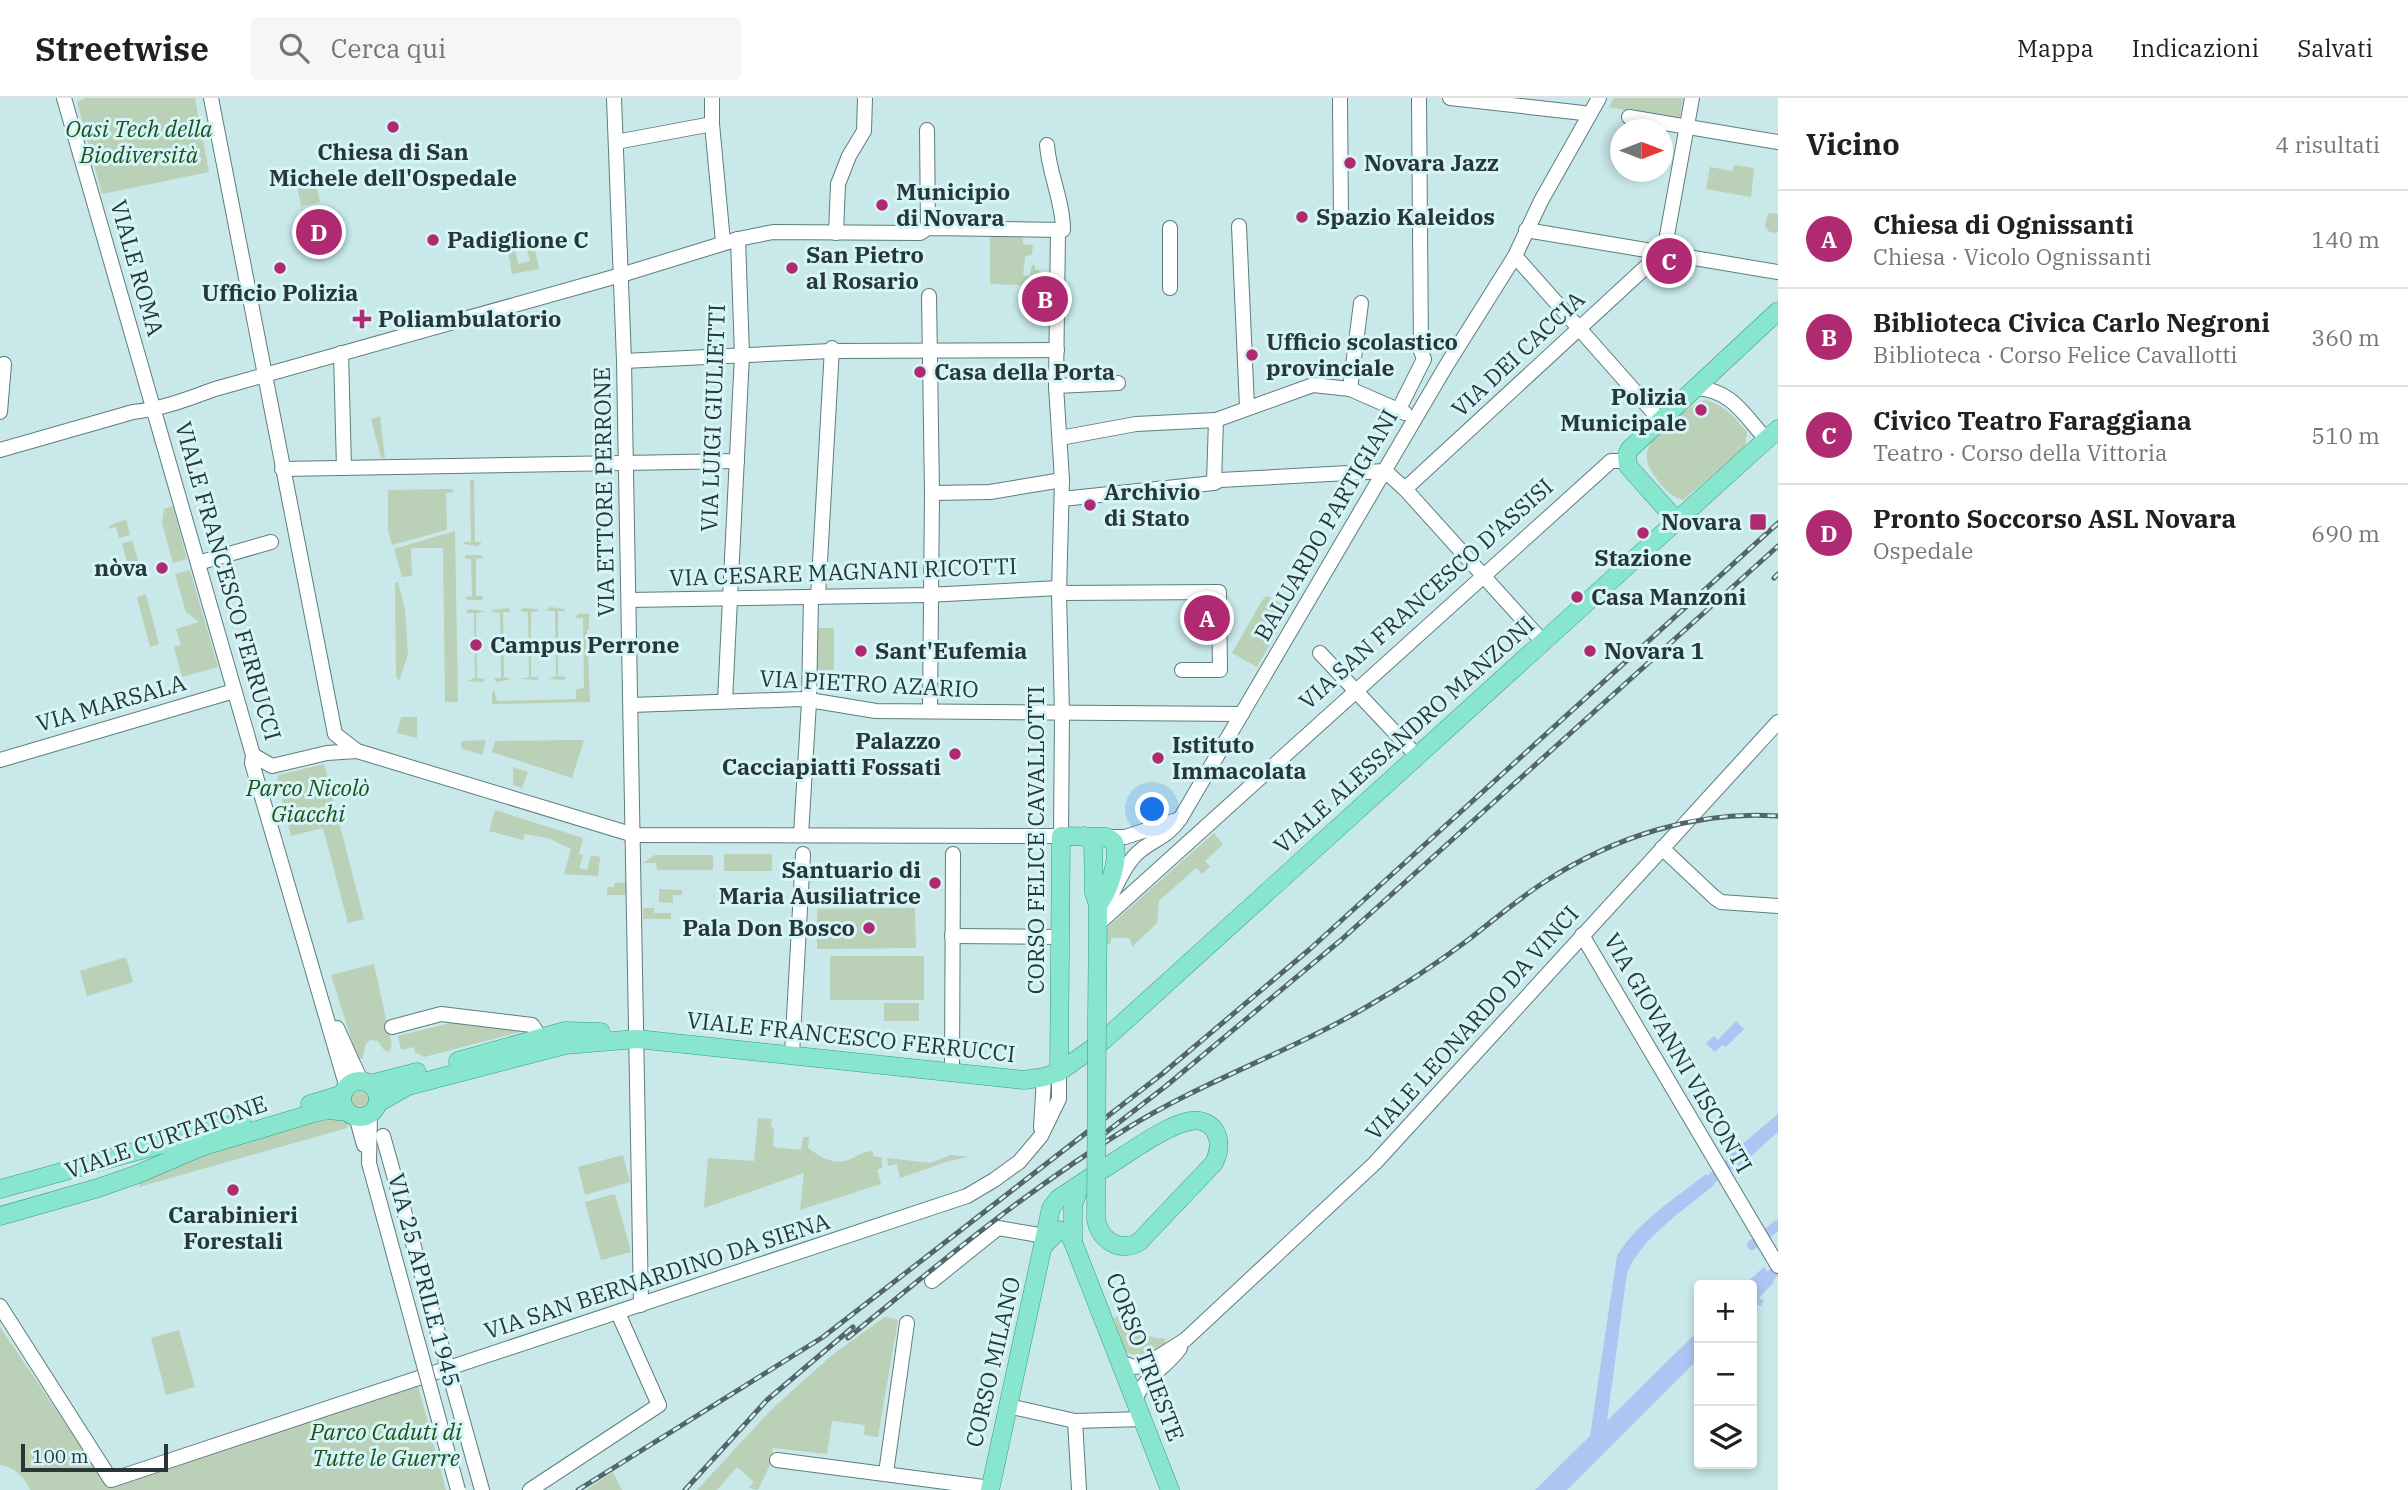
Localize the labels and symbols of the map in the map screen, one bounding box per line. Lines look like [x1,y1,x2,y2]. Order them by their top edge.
park label: Oasi Tech della Biodiversità [65,113,213,169]
marker: Chiesa di San Michele dell'Ospedale [385,119,401,135]
north arrow [1610,119,1673,182]
place label: Chiesa di San Michele dell'Ospedale [269,136,517,192]
place label: Novara Jazz [1364,147,1499,177]
marker: Novara Jazz [1342,155,1358,171]
place label: Municipio di Novara [896,176,1010,232]
street label: VIALE ROMA [104,196,172,339]
marker: Municipio di Novara [874,197,890,213]
place label: Spazio Kaleidos [1316,201,1495,231]
pin: D [296,206,342,258]
marker: Spazio Kaleidos [1294,209,1310,225]
place label: Padiglione C [447,224,589,254]
marker: Padiglione C [425,232,441,248]
pin: C [1646,235,1692,287]
place label: San Pietro al Rosario [806,239,924,295]
marker: Ufficio Polizia [272,260,288,276]
marker: San Pietro al Rosario [784,260,800,276]
pin: B [1022,273,1068,325]
place label: Ufficio Polizia [202,277,358,307]
street label: VIA DEI CACCIA [1444,284,1590,423]
place label: Poliambulatorio [378,303,561,333]
street label: VIA LUIGI GIULIETTI [693,303,731,533]
marker: Poliambulatorio [352,309,372,329]
place label: Ufficio scolastico provinciale [1266,326,1458,382]
marker: Ufficio scolastico provinciale [1244,347,1260,363]
place label: Casa della Porta [934,356,1115,386]
marker: Casa della Porta [912,364,928,380]
street label: VIA ETTORE PERRONE [586,367,620,617]
place label: Polizia Municipale [1560,381,1687,437]
marker: Polizia Municipale [1693,402,1709,418]
street label: BALUARDO PARTIGIANI [1247,403,1404,646]
street label: VIALE FRANCESCO FERRUCCI [169,418,289,744]
street label: VIA SAN FRANCESCO D'ASSISI [1292,471,1559,715]
place label: Archivio di Stato [1104,476,1200,532]
marker: Archivio di Stato [1082,497,1098,513]
place label: Novara [1661,506,1742,536]
marker: Novara [1748,512,1768,532]
marker: Stazione [1635,525,1651,541]
place label: Stazione [1594,542,1692,572]
street label: VIA CESARE MAGNANI RICOTTI [669,550,1017,592]
place label: nòva [94,552,148,582]
marker: nòva [154,560,170,576]
place label: Casa Manzoni [1591,581,1746,611]
marker: Casa Manzoni [1569,589,1585,605]
pin: A [1184,592,1230,644]
street label: VIALE ALESSANDRO MANZONI [1267,609,1540,859]
place label: Campus Perrone [490,629,679,659]
place label: Sant'Eufemia [875,635,1027,665]
place label: Novara 1 [1604,635,1704,665]
marker: Campus Perrone [468,637,484,653]
marker: Sant'Eufemia [853,643,869,659]
marker: Novara 1 [1582,643,1598,659]
street label: VIA PIETRO AZARIO [759,662,979,704]
street label: VIA MARSALA [32,666,189,738]
street label: CORSO FELICE CAVALLOTTI [1020,686,1050,994]
place label: Palazzo Cacciapiatti Fossati [722,725,941,781]
place label: Istituto Immacolata [1172,729,1307,785]
marker: Palazzo Cacciapiatti Fossati [947,746,963,762]
marker: Istituto Immacolata [1150,750,1166,766]
park label: Parco Nicolò Giacchi [245,772,370,828]
your location [1135,792,1169,826]
place label: Santuario di Maria Ausiliatrice [719,854,921,910]
marker: Santuario di Maria Ausiliatrice [927,875,943,891]
street label: VIALE LEONARDO DA VINCI [1358,899,1585,1146]
place label: Pala Don Bosco [682,912,855,942]
marker: Pala Don Bosco [861,920,877,936]
street label: VIA GIOVANNI VISCONTI [1598,927,1760,1178]
street label: VIALE FRANCESCO FERRUCCI [685,1004,1017,1068]
street label: VIALE CURTATONE [61,1087,271,1185]
street label: VIA 25 APRILE 1945 [382,1170,468,1390]
marker: Carabinieri Forestali [225,1182,241,1198]
place label: Carabinieri Forestali [168,1199,298,1255]
street label: VIA SAN BERNARDINO DA SIENA [480,1205,833,1345]
street label: CORSO TRIESTE [1100,1268,1192,1445]
street label: CORSO MILANO [958,1274,1026,1450]
park label: Parco Caduti di Tutte le Guerre [309,1416,462,1472]
scale bar [21,1441,168,1473]

